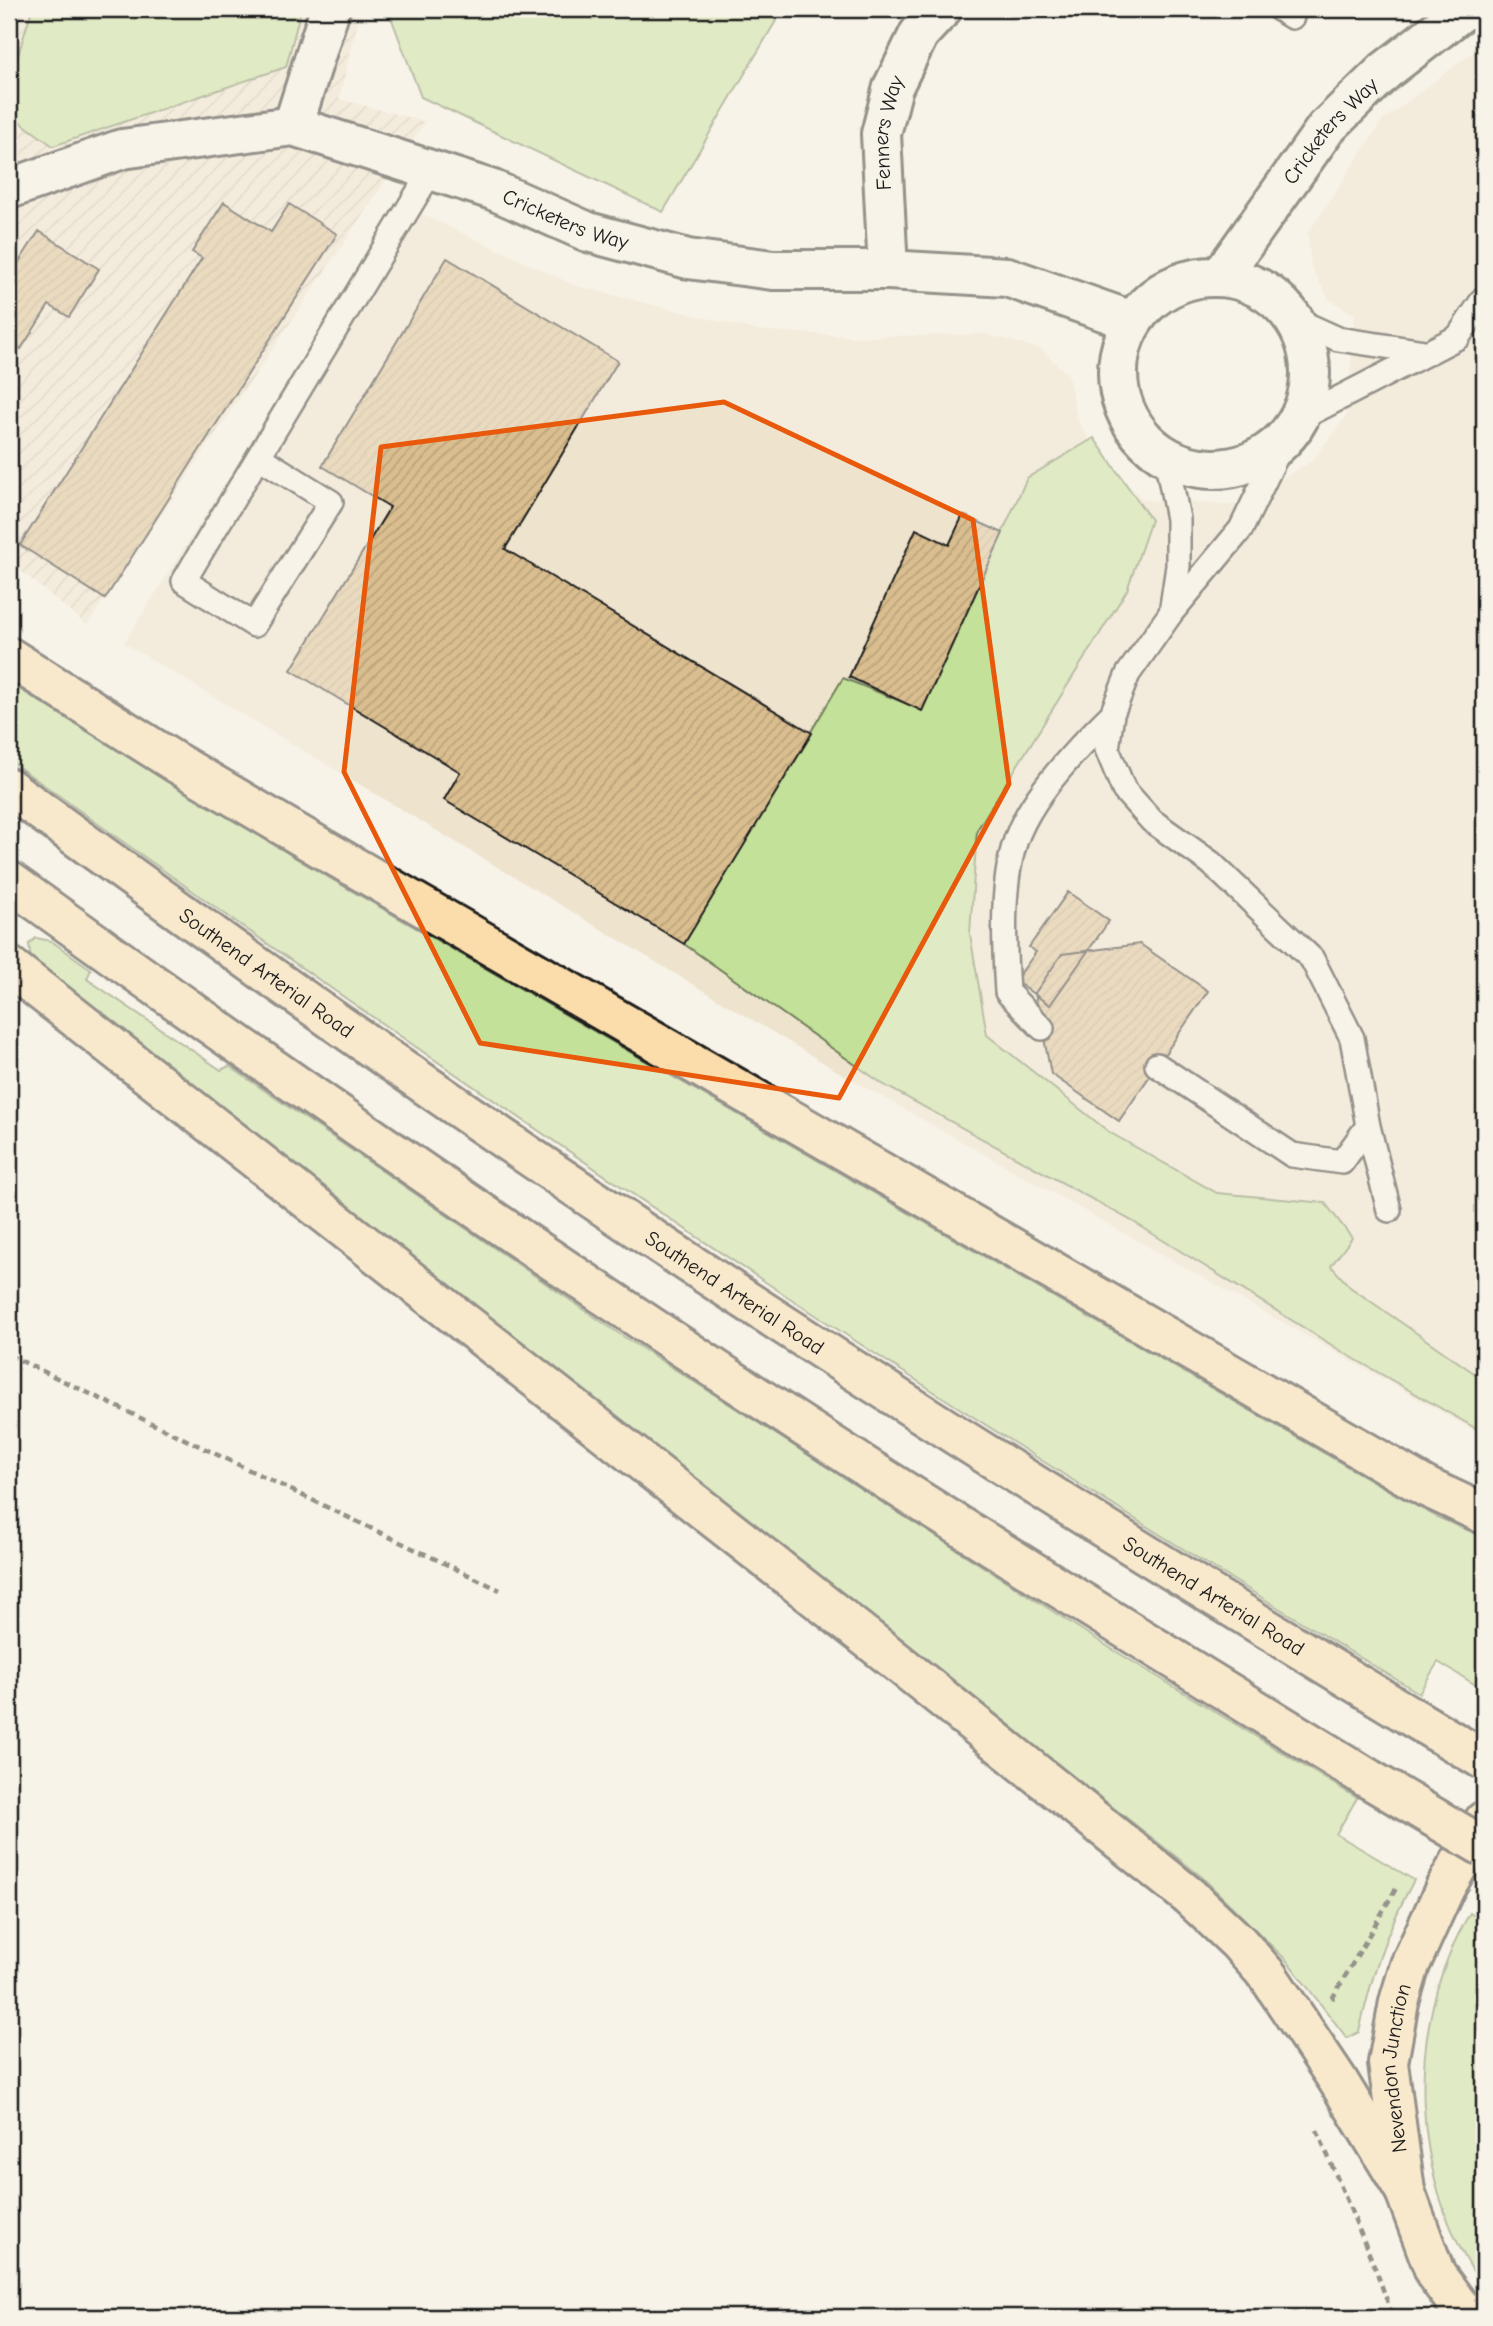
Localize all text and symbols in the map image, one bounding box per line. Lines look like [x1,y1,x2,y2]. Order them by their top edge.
street label: Fenners Way [869,71,909,191]
street label: Cricketers Way [1278,72,1383,189]
street label: Cricketers Way [499,184,632,255]
street label: Southend Arterial Road [174,903,358,1043]
street label: Southend Arterial Road [641,1226,828,1360]
street label: Southend Arterial Road [1119,1531,1309,1661]
street label: Nevendon Junction [1376,1981,1416,2154]

